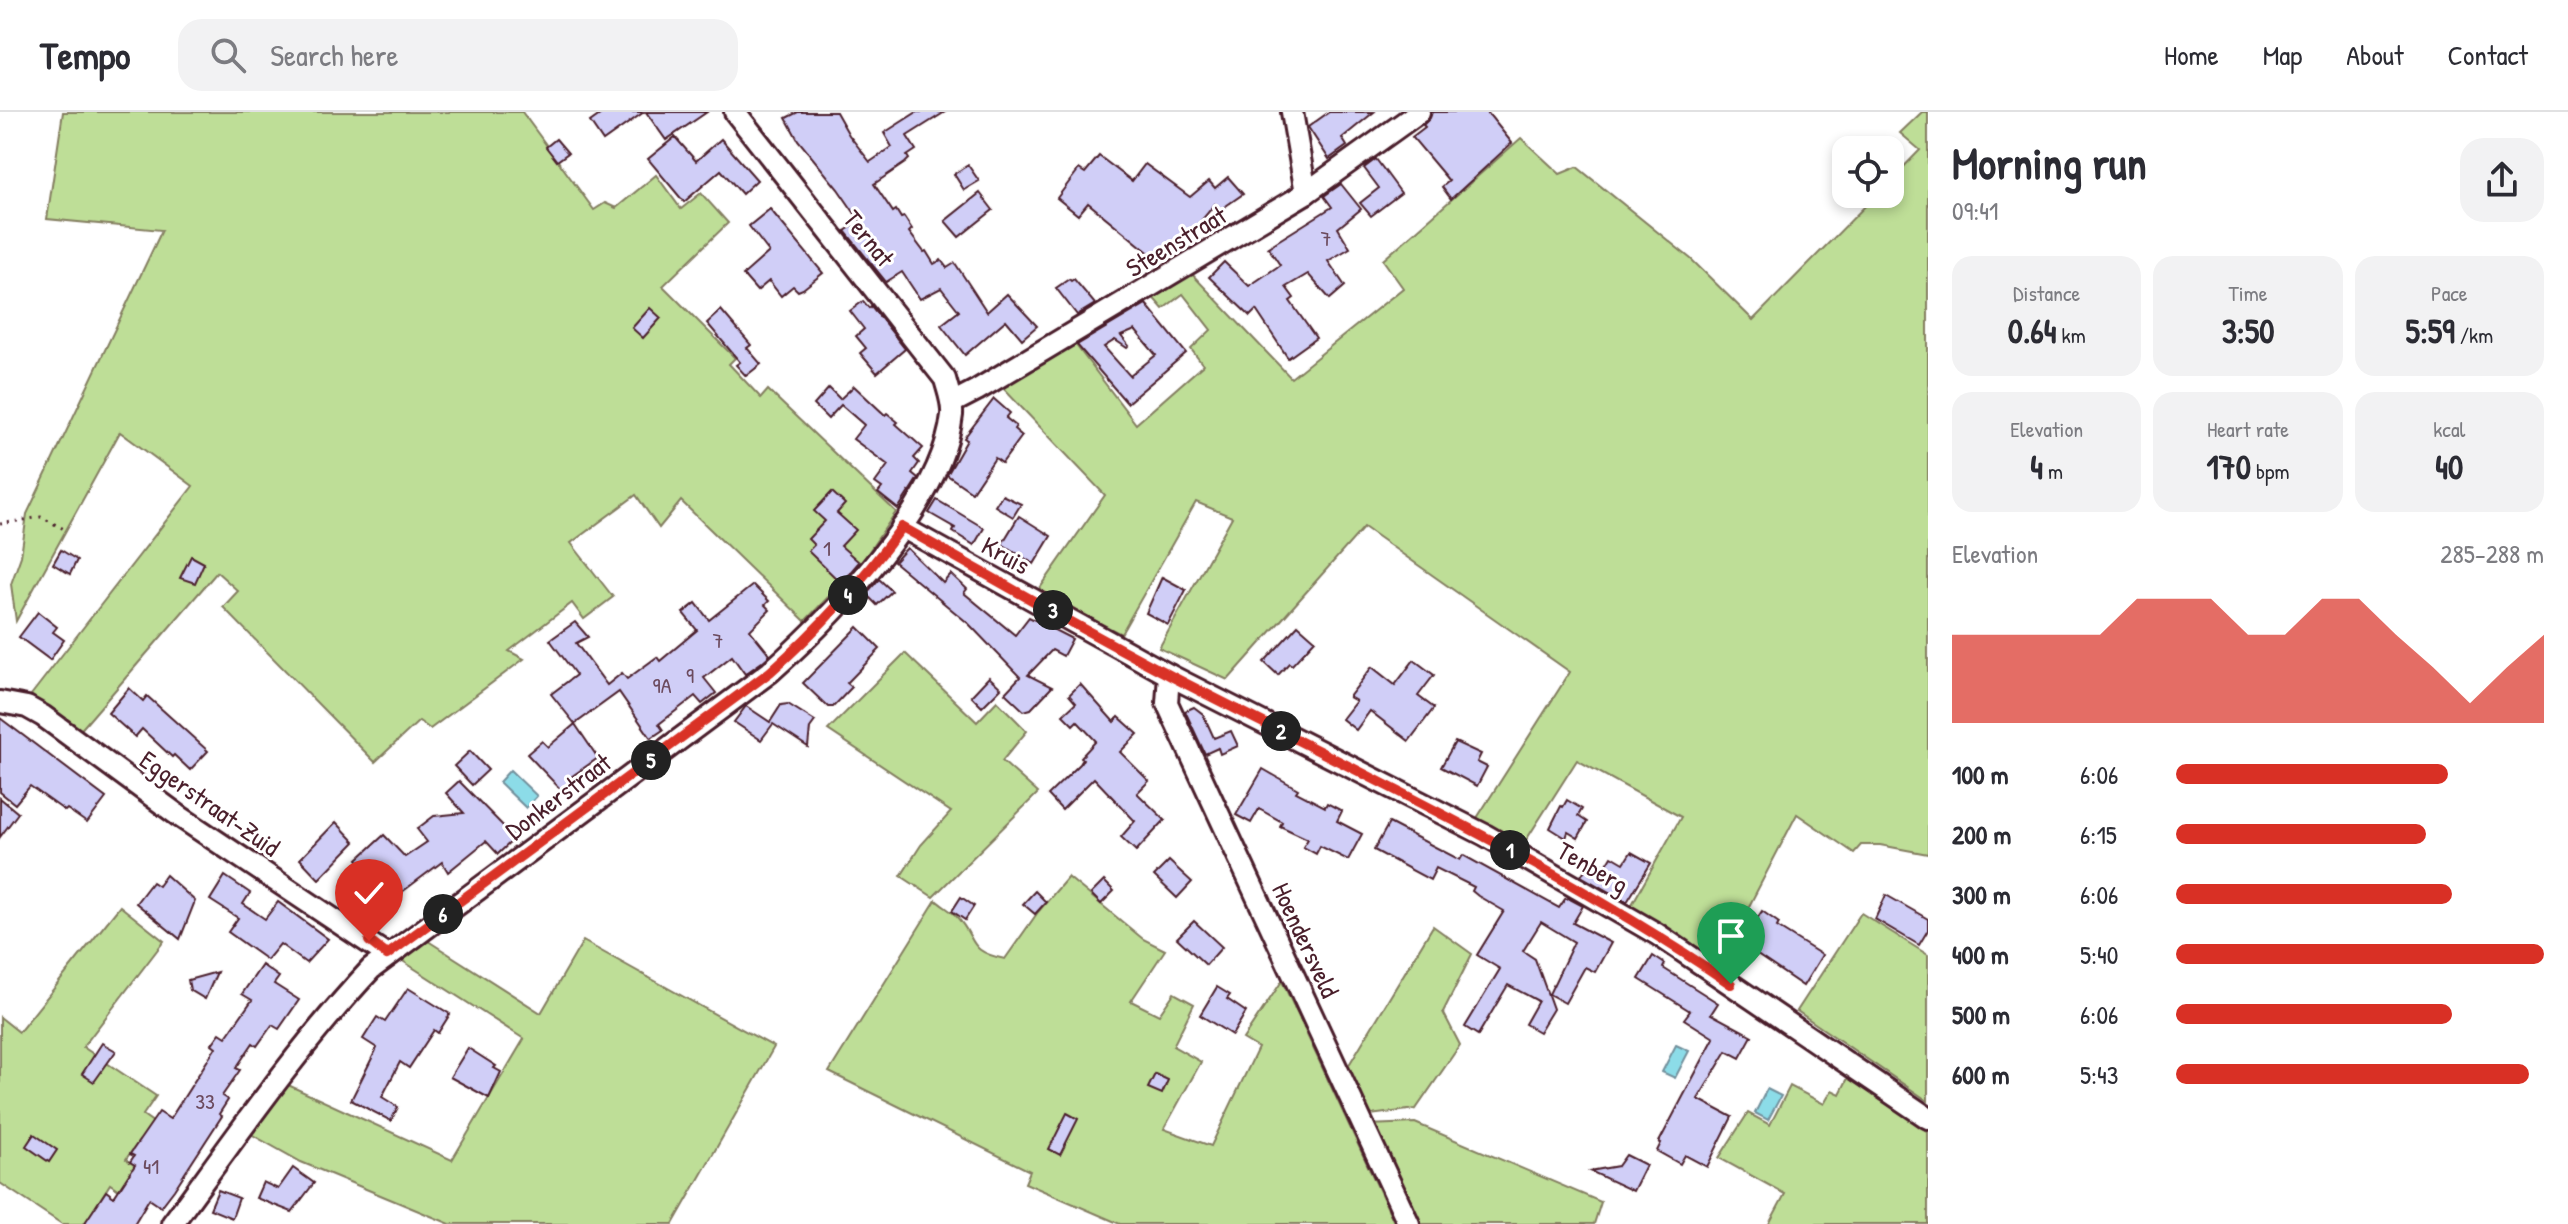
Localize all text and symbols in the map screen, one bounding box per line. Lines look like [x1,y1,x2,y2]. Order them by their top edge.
search box [178,19,738,91]
text: Tempo [40,29,130,81]
icon: search [206,33,250,77]
text: Search here [270,35,399,75]
text: Home [2164,36,2219,74]
text: Map [2263,36,2302,74]
text: About [2346,36,2404,74]
text: Contact [2448,36,2528,74]
text: Morning run [1952,133,2147,193]
map controls [1832,136,1904,208]
button: locate [1832,136,1904,208]
button: share [2460,138,2544,222]
text: 09:41 [1952,193,1998,228]
street label: Steenstraat [1119,197,1234,285]
street label: Ternat [835,202,903,274]
house number: 7 [1321,223,1331,253]
text: Distance [2013,278,2080,308]
text: Time [2229,278,2267,308]
text: Pace [2431,278,2468,308]
text: 0.64 [2008,308,2057,354]
text: 3:50 [2222,308,2274,354]
text: 5:59 [2406,308,2455,354]
text: km [2057,320,2086,350]
text: /km [2455,320,2493,350]
text: Elevation [2010,414,2083,444]
text: Heart rate [2207,414,2289,444]
text: kcal [2433,414,2465,444]
text: 4 [2030,444,2043,490]
text: 170 [2207,444,2251,490]
text: 40 [2435,444,2463,490]
text: m [2043,456,2063,486]
text: bpm [2251,456,2289,486]
street label: Kruis [976,528,1036,582]
house number: 1 [823,533,831,563]
text: Elevation [1952,536,2038,571]
text: 285–288 m [2440,536,2544,571]
pin: 4 [828,575,868,615]
text: 4 [844,580,852,610]
pin: 3 [1033,590,1073,630]
text: 3 [1048,595,1058,625]
house number: 7 [713,625,723,655]
house number: 9 [686,660,694,690]
house number: 9A [653,670,672,700]
pin: 2 [1261,711,1301,751]
text: 2 [1276,716,1286,746]
pin: 5 [631,740,671,780]
street label: Eggerstraat-Zuid [133,742,287,864]
street label: Donkerstraat [498,744,619,847]
text: 5 [646,745,656,775]
text: 100 m [1952,757,2008,792]
text: 6:06 [2080,757,2118,792]
text: 200 m [1952,817,2011,852]
text: 6:15 [2080,817,2117,852]
pin: 1 [1490,830,1530,870]
street label: Tenberg [1551,833,1635,901]
text: 1 [1506,835,1514,865]
pin [335,859,403,941]
icon: check [347,871,391,915]
street label: Hoendersveld [1264,877,1348,1003]
text: 300 m [1952,877,2011,912]
text: 6:06 [2080,877,2118,912]
pin: 6 [423,894,463,934]
text: 6 [439,899,447,929]
pin [1697,902,1765,984]
icon: arrive [1709,914,1753,958]
text: 400 m [1952,937,2009,972]
text: 5:40 [2080,937,2118,972]
text: 500 m [1952,997,2010,1032]
text: 6:06 [2080,997,2118,1032]
text: 600 m [1952,1057,2009,1092]
text: 5:43 [2080,1057,2118,1092]
house number: 33 [195,1086,215,1116]
house number: 41 [143,1151,159,1181]

